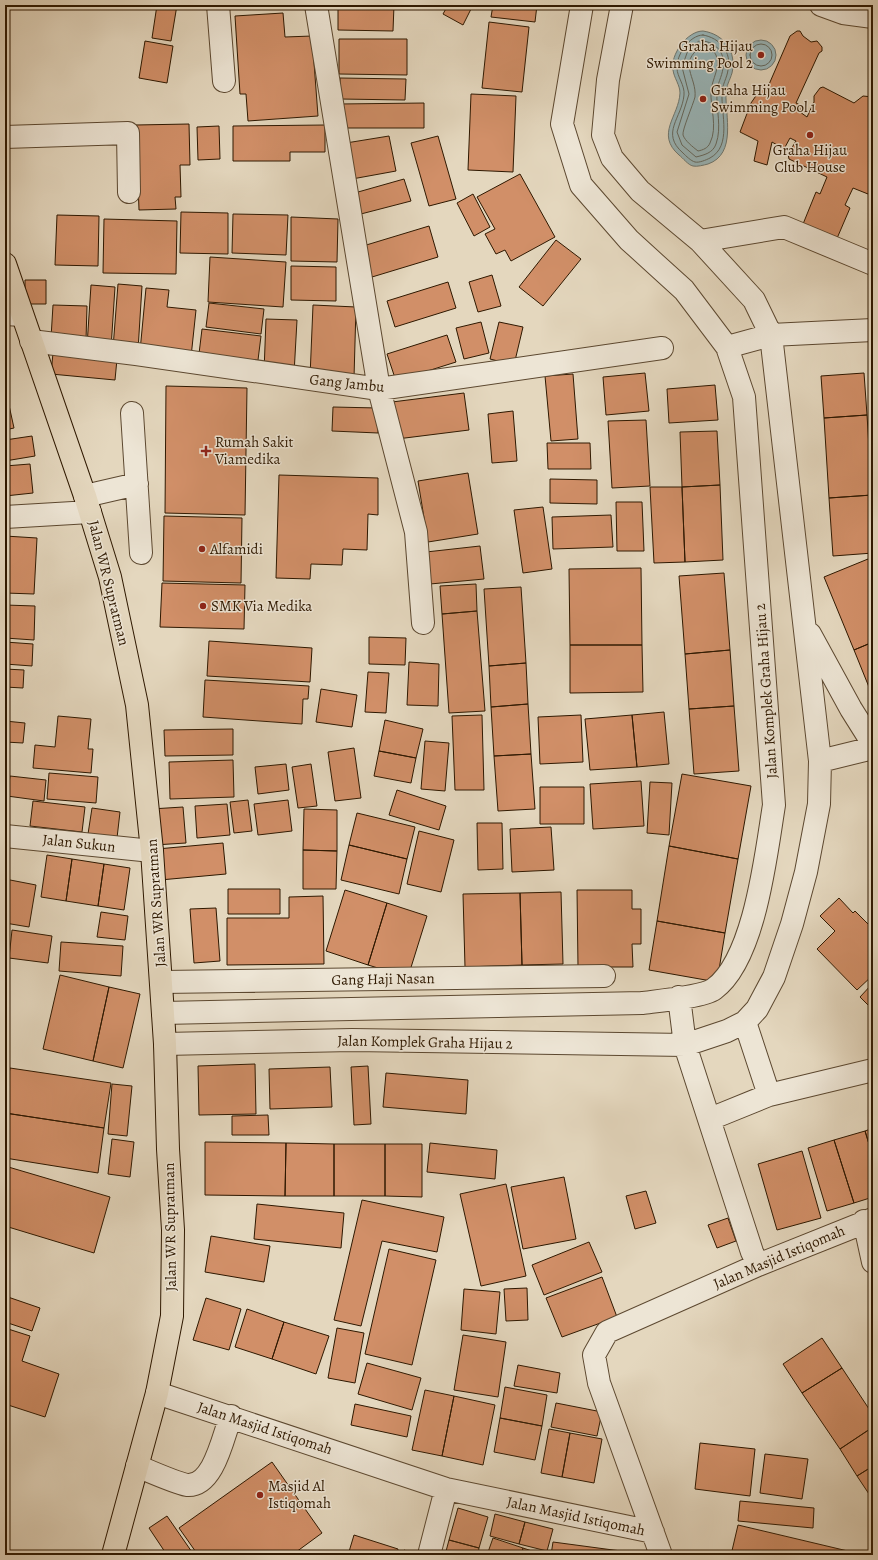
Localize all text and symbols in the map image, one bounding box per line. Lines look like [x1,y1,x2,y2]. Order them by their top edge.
place label: Graha Hijau Swimming Pool 2 [646,36,754,73]
marker: Graha Hijau Swimming Pool 2 [756,50,766,60]
place label: Graha Hijau Swimming Pool 1 [711,80,816,117]
marker: Graha Hijau Swimming Pool 1 [698,94,708,104]
marker: Graha Hijau Club House [805,130,815,140]
place label: Graha Hijau Club House [773,140,848,177]
street label: Gang Jambu [309,369,386,397]
place label: Rumah Sakit Viamedika [214,432,294,469]
marker: Rumah Sakit Viamedika [200,445,212,457]
street label: Jalan WR Supratman [84,518,134,648]
place label: Alfamidi [209,539,263,559]
marker: Alfamidi [197,544,207,554]
place label: SMK Via Medika [211,596,312,616]
marker: SMK Via Medika [198,601,208,611]
street label: Jalan Komplek Graha Hijau 2 [750,603,782,779]
street label: Jalan Sukun [42,829,116,857]
street label: Jalan WR Supratman [142,838,170,968]
street label: Gang Haji Nasan [331,968,435,990]
street label: Jalan Komplek Graha Hijau 2 [337,1030,513,1054]
street label: Jalan WR Supratman [159,1163,181,1291]
street label: Jalan Masjid Istiqomah [710,1220,848,1294]
street label: Jalan Masjid Istiqomah [195,1397,335,1459]
place label: Masjid Al Istiqomah [268,1476,331,1513]
marker: Masjid Al Istiqomah [255,1490,265,1500]
street label: Jalan Masjid Istiqomah [505,1492,647,1540]

